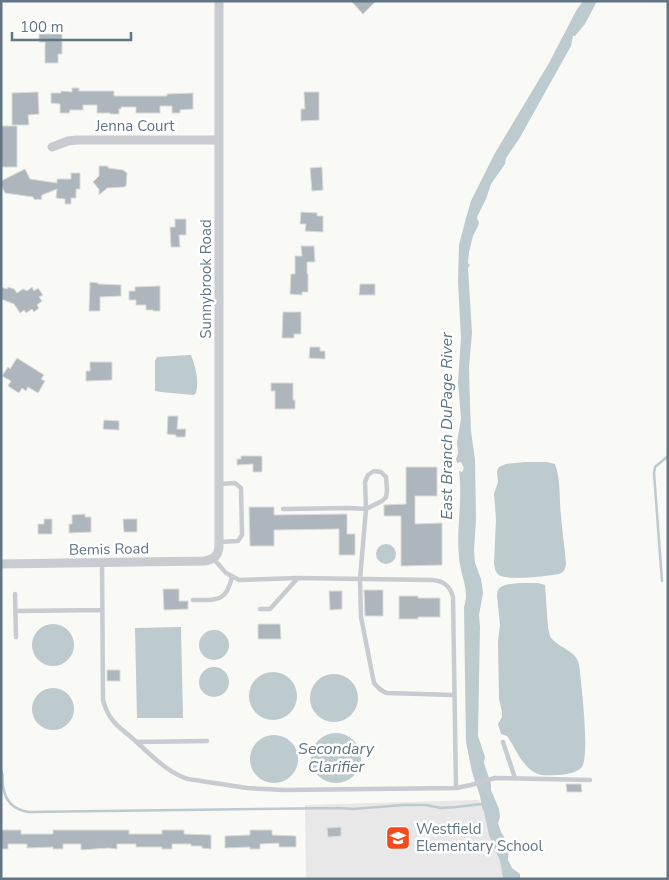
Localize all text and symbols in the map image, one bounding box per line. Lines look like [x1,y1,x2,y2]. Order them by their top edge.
scale bar [12,10,131,42]
text: 100 m [20,17,64,37]
street label: Jenna Court [94,116,175,136]
street label: Sunnybrook Road [196,219,216,339]
water label: East Branch DuPage River [436,331,458,520]
street label: Bemis Road [69,538,149,560]
water label: Secondary Clarifier [298,738,375,778]
place label: Westfield Elementary School [416,819,543,856]
school or university icon: Westfield Elementary School [385,825,411,851]

